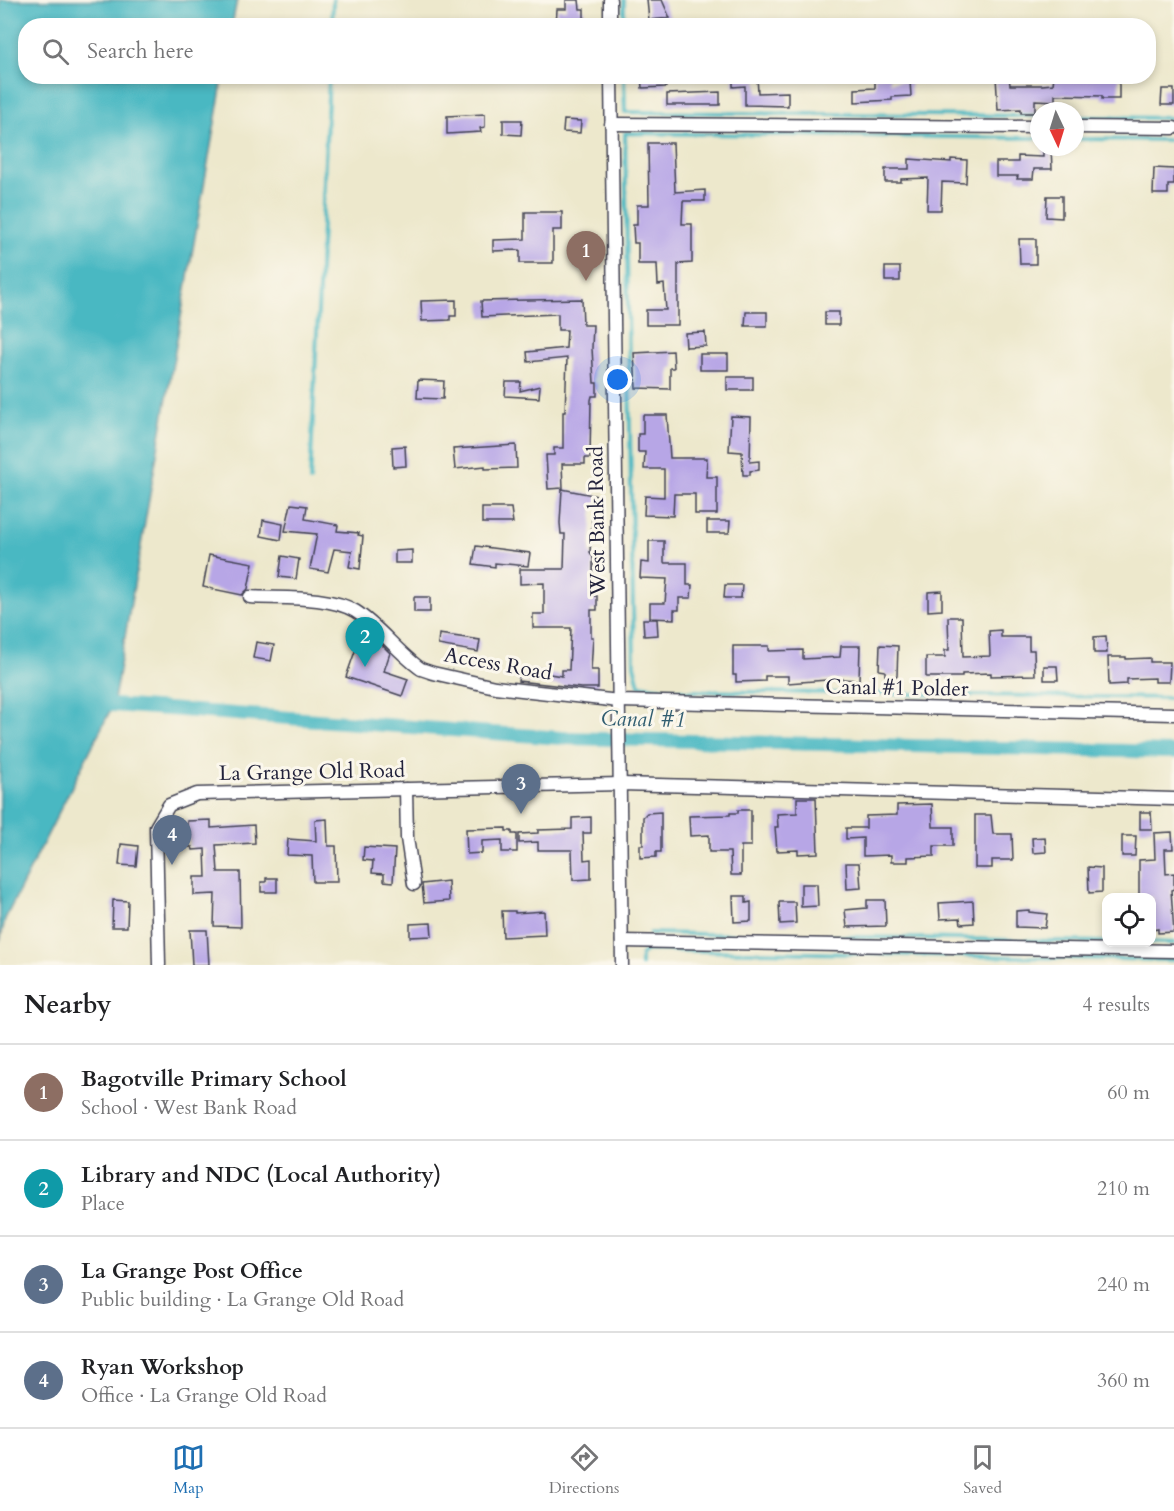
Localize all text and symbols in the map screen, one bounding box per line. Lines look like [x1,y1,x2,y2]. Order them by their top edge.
search box [18,18,1156,84]
icon: search [39,35,72,68]
text: Search here [87,36,194,66]
north arrow [1030,102,1084,156]
pin: 1 [566,232,606,281]
your location [603,365,632,394]
street label: West Bank Road [581,446,613,597]
pin: 2 [346,618,385,667]
street label: Access Road [442,640,554,688]
street label: Canal #1 Polder [825,672,969,704]
water label: Canal #1 [601,703,685,735]
street label: La Grange Old Road [219,756,405,788]
pin: 3 [502,764,540,814]
pin: 4 [152,816,192,865]
map controls [1102,893,1156,947]
button: locate [1102,893,1156,947]
text: Nearby [24,987,112,1022]
text: 4 results [1082,991,1150,1018]
text: Bagotville Primary School [81,1064,347,1094]
text: 1 [38,1079,49,1106]
text: 60 m [1107,1079,1150,1106]
text: School · West Bank Road [81,1094,297,1121]
text: Library and NDC (Local Authority) [81,1160,441,1190]
text: 2 [38,1175,49,1202]
text: 210 m [1097,1175,1150,1202]
text: Place [81,1190,125,1217]
text: La Grange Post Office [81,1256,303,1286]
text: 3 [38,1271,49,1298]
text: 240 m [1097,1271,1150,1298]
text: Public building · La Grange Old Road [81,1286,404,1313]
text: Ryan Workshop [81,1352,244,1382]
text: 4 [38,1367,49,1394]
text: 360 m [1097,1367,1150,1394]
text: Office · La Grange Old Road [81,1382,327,1409]
tab: Map [172,1441,205,1499]
tab: Directions [549,1441,619,1499]
tab: Saved [963,1441,1002,1499]

